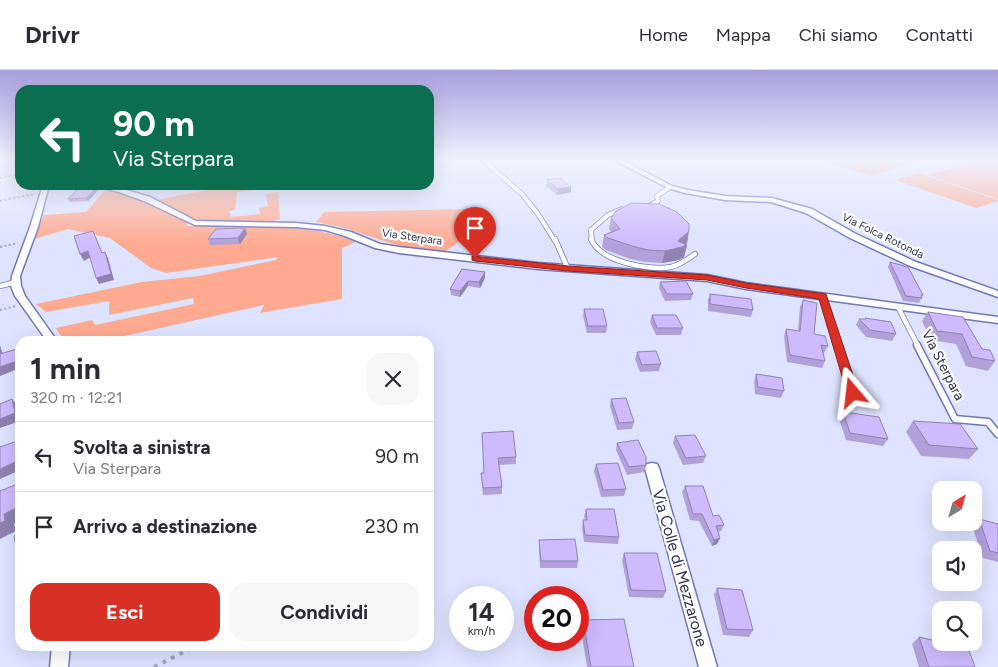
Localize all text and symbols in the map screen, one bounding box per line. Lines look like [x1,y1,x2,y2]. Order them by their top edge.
text: Drivr [25,20,80,49]
text: Home [639,24,688,46]
text: Mappa [716,24,771,46]
text: Chi siamo [799,24,878,46]
text: Contatti [906,24,973,46]
text: 90 m [113,103,195,145]
icon: left [30,105,95,170]
text: Via Sterpara [113,145,234,172]
pin [454,207,496,258]
street label: Via Folca Rotonda [840,211,926,261]
icon: arrive [461,214,489,242]
street label: Via Sterpara [381,226,443,248]
street label: Via Sterpara [918,327,968,403]
text: 1 min [30,350,101,387]
button: close [367,353,419,405]
position arrow [826,366,878,418]
text: 320 m · 12:21 [30,388,123,407]
text: Svolta a sinistra [73,436,211,459]
icon: left [30,443,58,471]
text: 90 m [375,445,419,468]
text: Via Sterpara [73,459,161,478]
north arrow [932,481,982,531]
map controls [932,481,982,651]
street label: Via Colle di Mezzarone [648,487,712,649]
icon: arrive [30,513,58,541]
text: Arrivo a destinazione [73,515,257,538]
text: 230 m [365,515,419,538]
button: sound [932,541,982,591]
button: Esci [30,583,220,641]
button: Condividi [230,583,419,641]
speed limit sign: 20 [524,586,589,651]
text: 14 [468,597,495,627]
button: search [932,601,982,651]
text: km/h [468,624,495,638]

